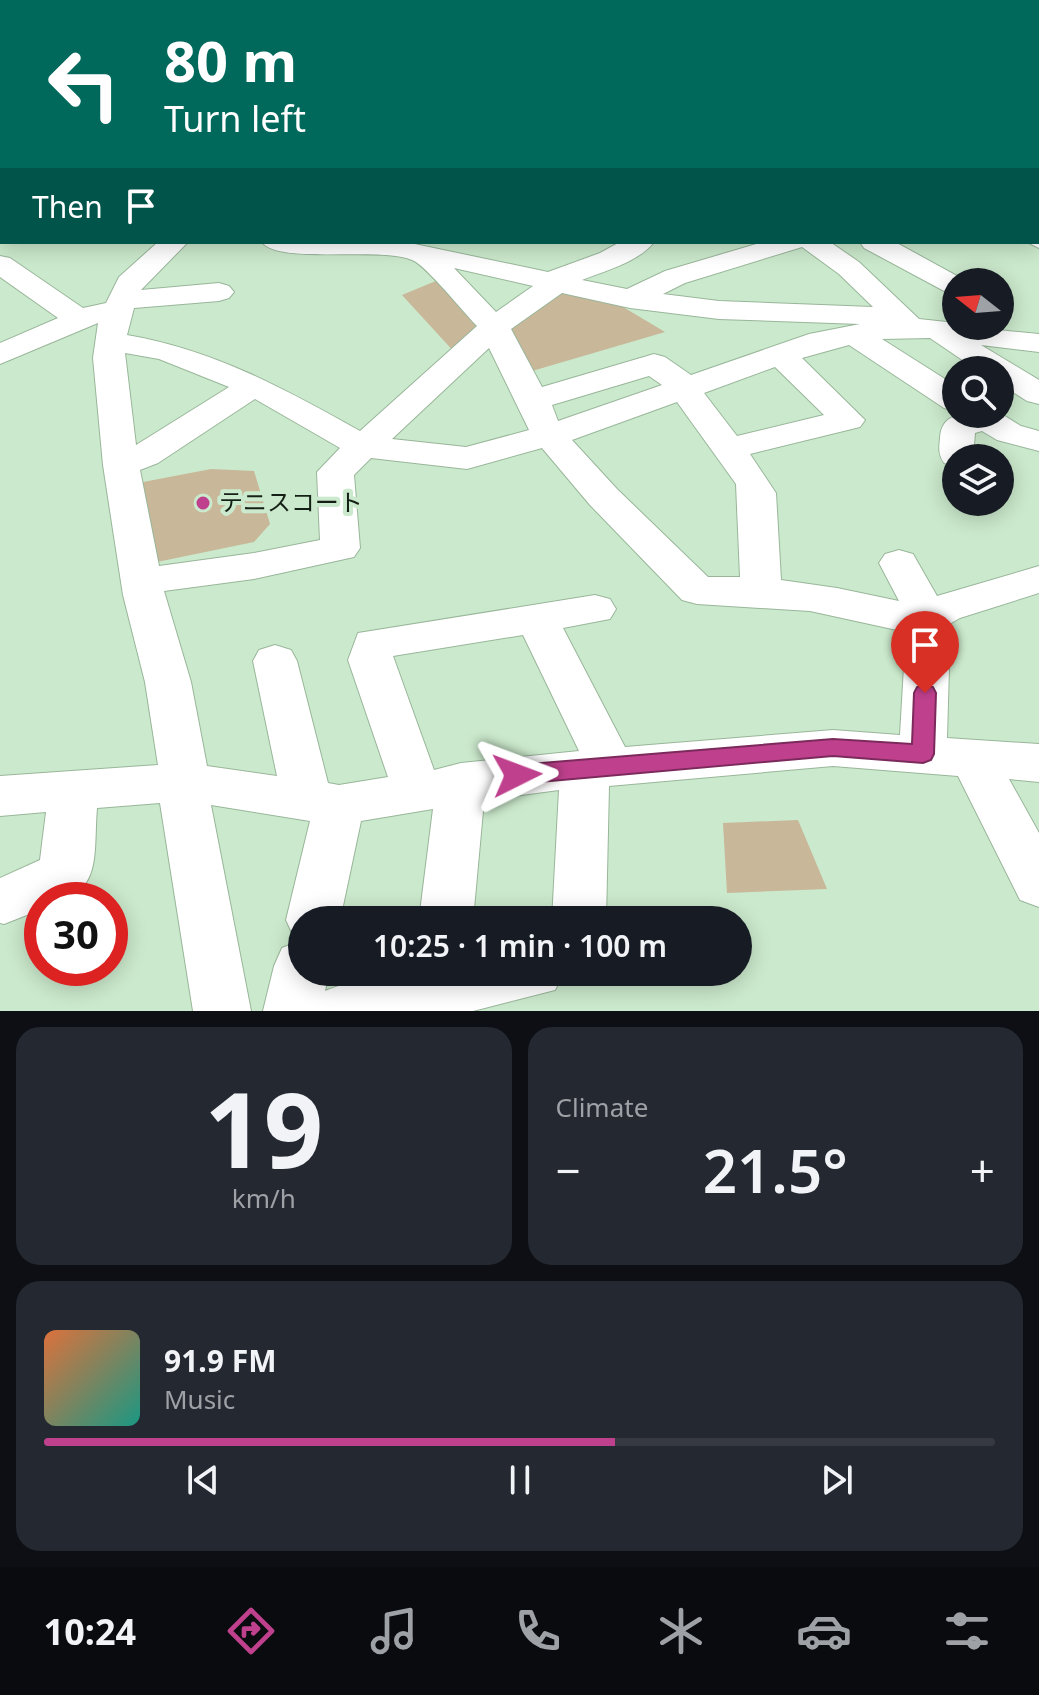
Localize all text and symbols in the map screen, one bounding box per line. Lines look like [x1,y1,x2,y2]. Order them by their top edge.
text: 80 m [164,22,297,98]
icon: left [32,32,136,136]
text: Turn left [164,94,306,143]
icon: arrive [119,184,163,228]
text: Then [32,186,103,227]
north arrow [942,268,1014,340]
map controls [942,268,1014,516]
button: search [942,356,1014,428]
button: layers [942,444,1014,516]
place label: テニスコート [219,485,363,518]
marker: テニスコート [194,494,212,512]
pin [891,611,959,693]
icon: arrive [903,623,947,667]
position arrow [475,733,559,817]
speed limit sign: 30 [24,882,128,986]
text: 10:25 · 1 min · 100 m [373,925,667,966]
text: 19 [204,1057,323,1198]
text: Climate [556,1089,648,1125]
text: 21.5° [703,1129,848,1211]
text: − [556,1140,581,1200]
text: + [970,1140,995,1200]
text: km/h [232,1180,296,1216]
text: 91.9 FM [164,1340,276,1381]
text: Music [164,1381,235,1417]
icon: previous [181,1458,225,1502]
icon: pause [498,1458,542,1502]
icon: next [815,1458,859,1502]
icon: directions [223,1603,279,1659]
icon: music [366,1603,422,1659]
icon: phone [510,1603,566,1659]
icon: climate [653,1603,709,1659]
icon: car [796,1603,852,1659]
icon: filters [939,1603,995,1659]
text: 10:24 [44,1607,136,1656]

